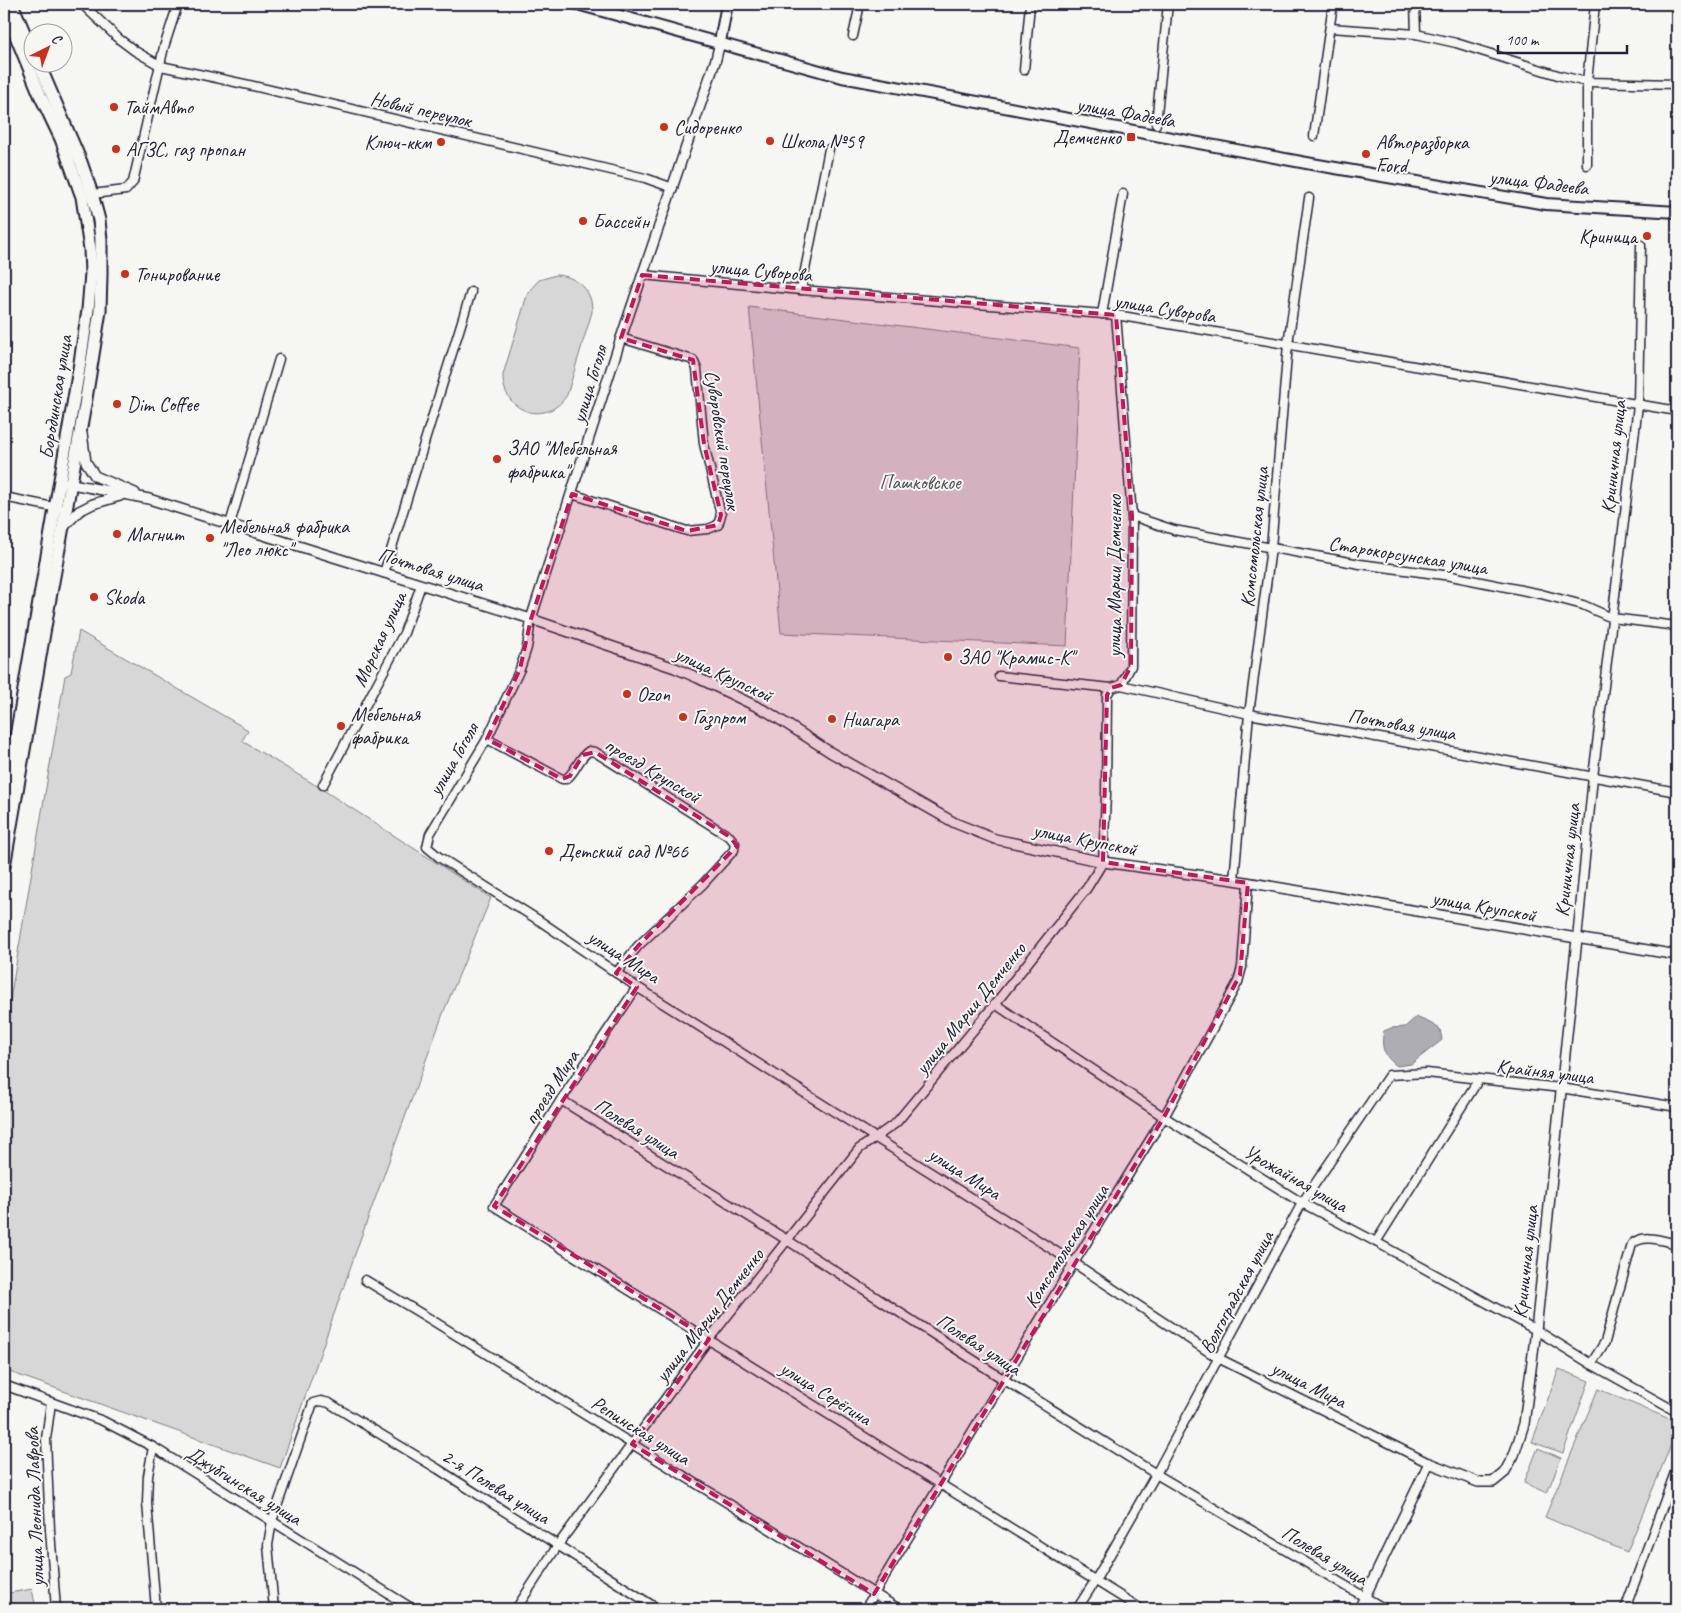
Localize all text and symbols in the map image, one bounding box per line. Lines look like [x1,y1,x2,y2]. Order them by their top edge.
north arrow [22,22,72,72]
scale bar [1498,22,1627,54]
text: С [48,30,66,49]
text: 100 m [1506,31,1540,50]
street label: Новый переулок [368,86,475,134]
street label: улица Фадеева [1074,91,1178,134]
place label: ТаймАвто [124,95,194,120]
marker: ТаймАвто [108,101,120,113]
place label: Сидоренко [674,115,742,140]
marker: Сидоренко [658,121,670,133]
place label: Демченко [1053,125,1122,150]
place label: Школа №59 [780,129,865,154]
place label: Ключ-ккм [364,130,433,155]
place label: Авторазборка Ford [1376,130,1470,178]
marker: Демченко [1125,131,1137,143]
marker: Школа №59 [764,135,776,147]
marker: Ключ-ккм [435,136,447,148]
place label: АГЗС, газ пропан [126,137,246,162]
marker: АГЗС, газ пропан [110,143,122,155]
marker: Авторазборка Ford [1360,148,1372,160]
street label: улица Фадеева [1487,164,1591,201]
place label: Бассейн [593,209,651,234]
marker: Бассейн [577,215,589,227]
place label: Криница [1579,224,1639,249]
marker: Криница [1641,230,1653,242]
street label: улица Суворова [708,254,814,288]
place label: Тонирование [135,262,221,287]
marker: Тонирование [119,268,131,280]
street label: улица Суворова [1112,288,1218,329]
street label: Бородинская улица [33,332,78,461]
street label: улица Гоголя [566,340,614,427]
street label: Суворовский переулок [699,369,746,513]
place label: Dim Coffee [127,392,200,417]
marker: Dim Coffee [111,398,123,410]
street label: Криничная улица [1595,398,1632,515]
place label: ЗАО "Мебельная фабрика" [507,436,618,484]
marker: ЗАО "Мебельная фабрика" [491,453,503,465]
street label: Комсомольская улица [1235,464,1275,608]
park label: Пашковское [879,470,962,495]
street label: улица Марии Демченко [1102,494,1127,658]
place label: Мебельная фабрика "Лео люкс" [220,514,350,562]
place label: Магнит [127,522,185,547]
marker: Магнит [111,528,123,540]
street label: Старокорсунская улица [1327,531,1491,581]
marker: Мебельная фабрика "Лео люкс" [204,532,216,544]
street label: Почтовая улица [375,542,488,598]
place label: Skoda [104,585,146,610]
street label: Морская улица [347,586,413,690]
marker: Skoda [88,591,100,603]
street label: улица Крупской [670,641,778,709]
place label: ЗАО "Крамис-К" [958,645,1078,670]
marker: ЗАО "Крамис-К" [942,651,954,663]
place label: Ozon [637,682,671,707]
marker: Ozon [621,688,633,700]
place label: Мебельная фабрика [351,702,421,750]
street label: Почтовая улица [1346,703,1459,746]
place label: Газпром [693,705,747,731]
place label: Ниагара [842,707,900,732]
marker: Газпром [677,711,689,723]
marker: Ниагара [826,713,838,725]
street label: улица Гоголя [422,717,485,801]
marker: Мебельная фабрика [335,720,347,732]
street label: проезд Крупской [600,732,707,810]
street label: Криничная улица [1549,801,1586,918]
street label: улица Крупской [1030,817,1140,862]
place label: Детский сад №66 [559,839,689,864]
marker: Детский сад №66 [543,845,555,857]
street label: улица Крупской [1429,885,1539,928]
street label: улица Мира [582,923,666,990]
street label: улица Марии Демченко [909,936,1032,1080]
street label: проезд Мира [518,1044,585,1129]
street label: Крайняя улица [1495,1053,1597,1090]
street label: Полевая улица [589,1092,685,1165]
street label: Урожайная улица [1240,1139,1354,1219]
street label: улица Мира [923,1141,1007,1206]
street label: Комсомольская улица [1018,1178,1115,1313]
street label: Криничная улица [1507,1203,1544,1320]
street label: Волгоградская улица [1194,1225,1280,1358]
street label: улица Марии Демченко [649,1243,770,1388]
street label: Полевая улица [932,1308,1027,1382]
street label: улица Серёгина [775,1355,878,1432]
street label: улица Мира [1266,1355,1352,1415]
street label: Репинская улица [587,1390,696,1471]
street label: улица Леонида Лаврова [19,1426,50,1588]
street label: Джубгинская улица [181,1440,307,1532]
street label: 2-я Полевая улица [437,1443,556,1531]
street label: Полевая улица [1277,1520,1373,1591]

